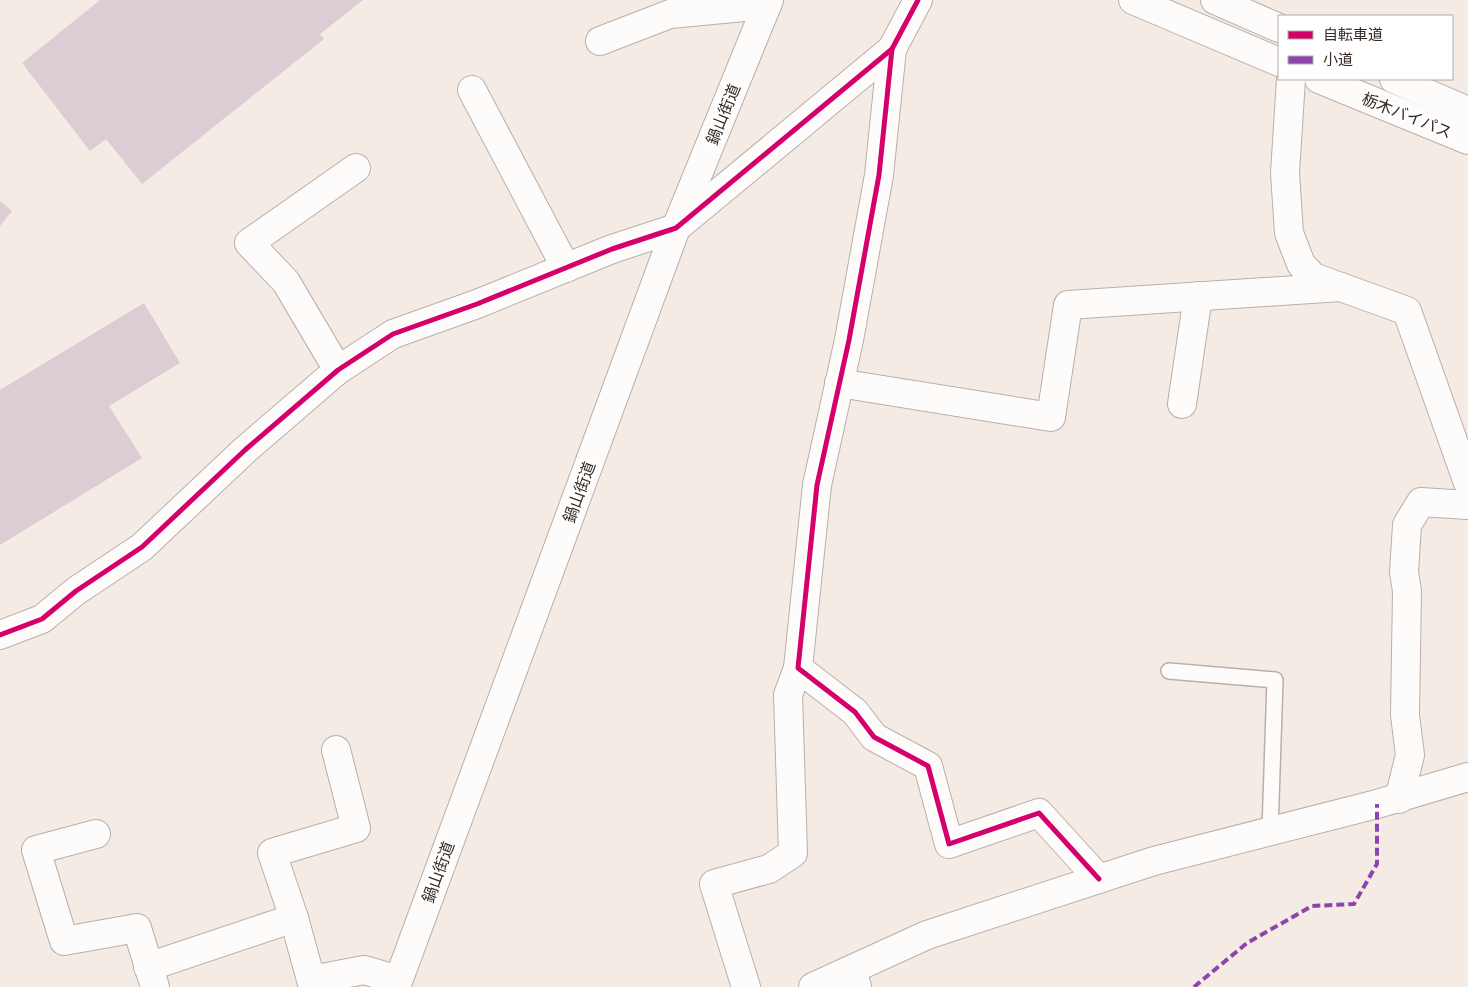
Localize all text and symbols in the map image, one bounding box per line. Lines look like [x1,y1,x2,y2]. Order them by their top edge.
legend [1278,15,1453,80]
text: 自転車道 [1323,25,1383,44]
text: 小道 [1323,50,1353,69]
street label: 鍋山街道 [702,81,744,147]
street label: 栃木バイパス [1359,88,1455,142]
street label: 鍋山街道 [559,459,599,525]
street label: 鍋山街道 [418,839,458,905]

